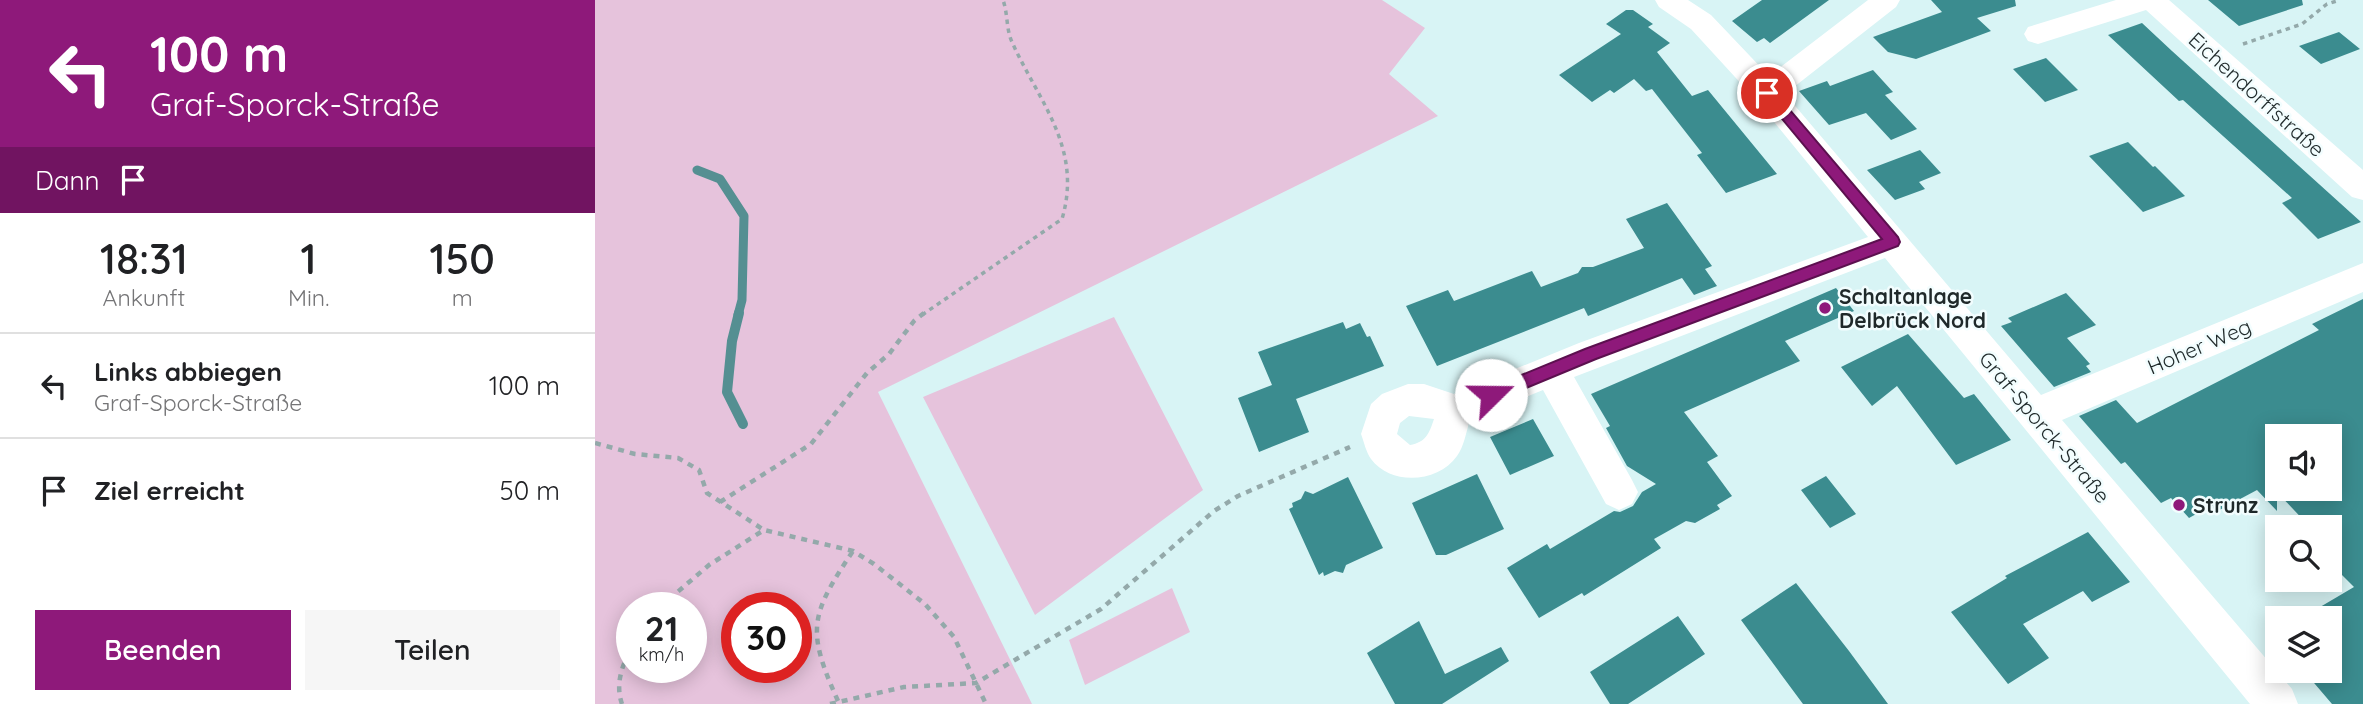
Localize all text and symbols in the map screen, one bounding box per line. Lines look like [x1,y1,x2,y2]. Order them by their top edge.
text: 100 m [150,23,288,84]
street label: Eichendorffstraße [2184,26,2330,162]
icon: left [35,28,126,119]
pin [1737,63,1797,123]
icon: arrive [1748,74,1786,112]
text: Graf-Sporck-Straße [150,84,440,124]
icon: arrive [114,161,152,199]
text: Dann [35,164,100,197]
text: 18:31 [100,232,188,285]
text: 1 [301,232,317,285]
text: 150 [429,232,495,285]
text: Ankunft [103,283,185,312]
text: Min. [288,283,329,312]
text: m [452,283,473,312]
place label: Schaltanlage Delbrück Nord [1839,283,1986,333]
marker: Schaltanlage Delbrück Nord [1817,300,1833,316]
street label: Hoher Weg [2143,312,2255,380]
street label: Graf-Sporck-Straße [1974,346,2116,508]
text: Links abbiegen [94,355,282,388]
position arrow [1454,358,1528,432]
icon: left [35,367,73,405]
text: 100 m [489,369,560,402]
text: Graf-Sporck-Straße [94,388,302,417]
map controls [2265,424,2342,683]
button: sound [2265,424,2342,501]
icon: arrive [35,472,73,510]
text: Ziel erreicht [94,474,245,507]
text: 50 m [500,474,560,507]
place label: Strunz [2193,492,2258,518]
marker: Strunz [2171,497,2187,513]
button: search [2265,515,2342,592]
speed limit sign: 30 [721,592,812,683]
text: 21 [645,606,678,650]
button: layers [2265,606,2342,683]
button: Beenden [35,610,291,690]
button: Teilen [305,610,560,690]
text: km/h [639,643,684,666]

